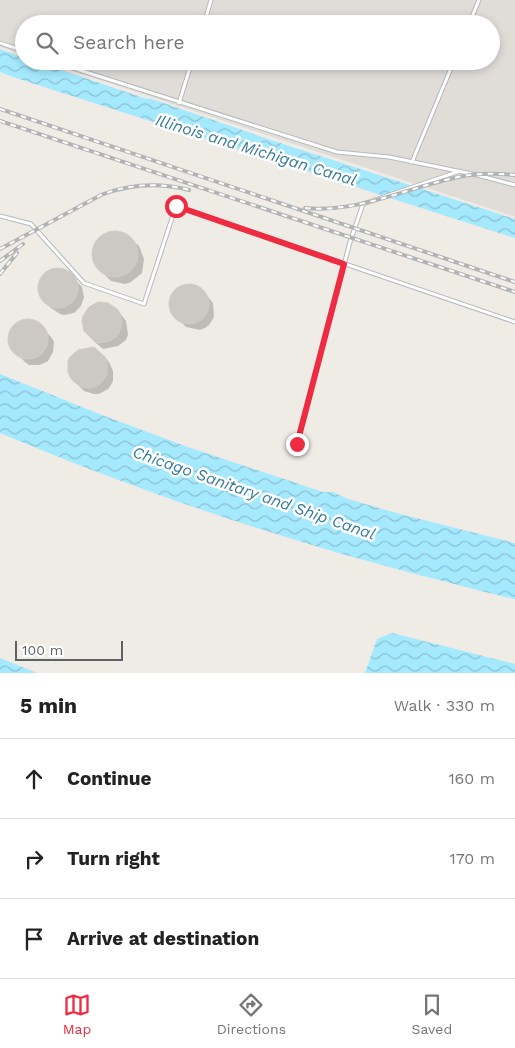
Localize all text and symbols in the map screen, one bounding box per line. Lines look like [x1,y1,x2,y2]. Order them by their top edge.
search box [15,15,500,70]
icon: search [33,29,61,57]
text: Search here [73,31,184,54]
water label: Illinois and Michigan Canal [153,110,359,190]
route start [165,195,188,218]
route end [286,433,309,456]
water label: Chicago Sanitary and Ship Canal [130,442,378,544]
scale bar [15,638,122,661]
text: 100 m [22,642,63,658]
text: 5 min [20,693,77,718]
text: Walk · 330 m [394,696,495,715]
icon: ahead [20,765,48,793]
text: Continue [67,767,151,790]
text: 160 m [448,769,495,788]
icon: right [20,845,48,873]
text: Turn right [67,847,160,870]
text: 170 m [449,849,495,868]
icon: arrive [20,925,48,953]
text: Arrive at destination [67,927,259,950]
tab: Map [63,991,91,1037]
tab: Directions [217,991,286,1037]
tab: Saved [412,991,452,1037]

